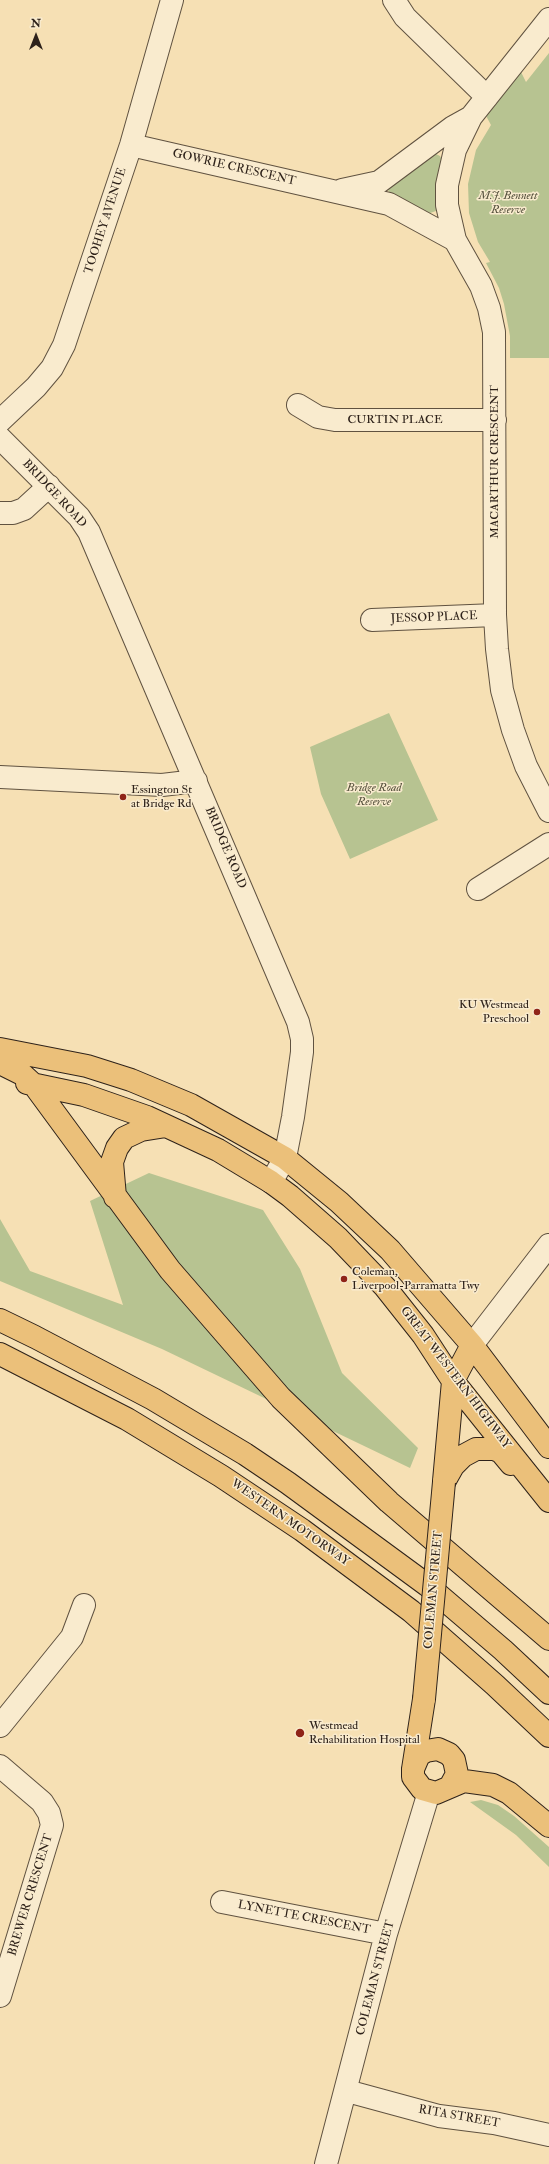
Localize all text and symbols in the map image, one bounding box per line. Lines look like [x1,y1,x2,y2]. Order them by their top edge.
north arrow [16,16,56,56]
text: N [31,17,41,30]
street label: GOWRIE CRESCENT [171,147,297,189]
street label: TOOHEY AVENUE [82,166,130,276]
park label: M.J. Bennett Reserve [479,189,537,217]
street label: MACARTHUR CRESCENT [488,385,502,539]
street label: CURTIN PLACE [347,413,443,427]
street label: BRIDGE ROAD [19,457,89,531]
street label: JESSOP PLACE [390,609,478,627]
park label: Bridge Road Reserve [346,781,402,809]
place label: Essington St at Bridge Rd [131,783,192,811]
marker: Essington St at Bridge Rd [118,792,128,802]
street label: BRIDGE ROAD [201,805,249,891]
place label: KU Westmead Preschool [459,998,529,1026]
marker: KU Westmead Preschool [532,1007,542,1017]
place label: Coleman, Liverpool-Parramatta Twy [352,1265,479,1293]
marker: Coleman, Liverpool-Parramatta Twy [339,1274,349,1284]
street label: GREAT WESTERN HIGHWAY [397,1304,513,1452]
street label: WESTERN MOTORWAY [228,1476,352,1570]
street label: COLEMAN STREET [422,1530,446,1650]
place label: Westmead Rehabilitation Hospital [309,1719,420,1747]
marker: Westmead Rehabilitation Hospital [294,1727,306,1739]
street label: BREWER CRESCENT [6,1832,56,1958]
street label: LYNETTE CRESCENT [236,1898,372,1938]
street label: COLEMAN STREET [354,1919,398,2037]
street label: RITA STREET [417,2103,501,2131]

